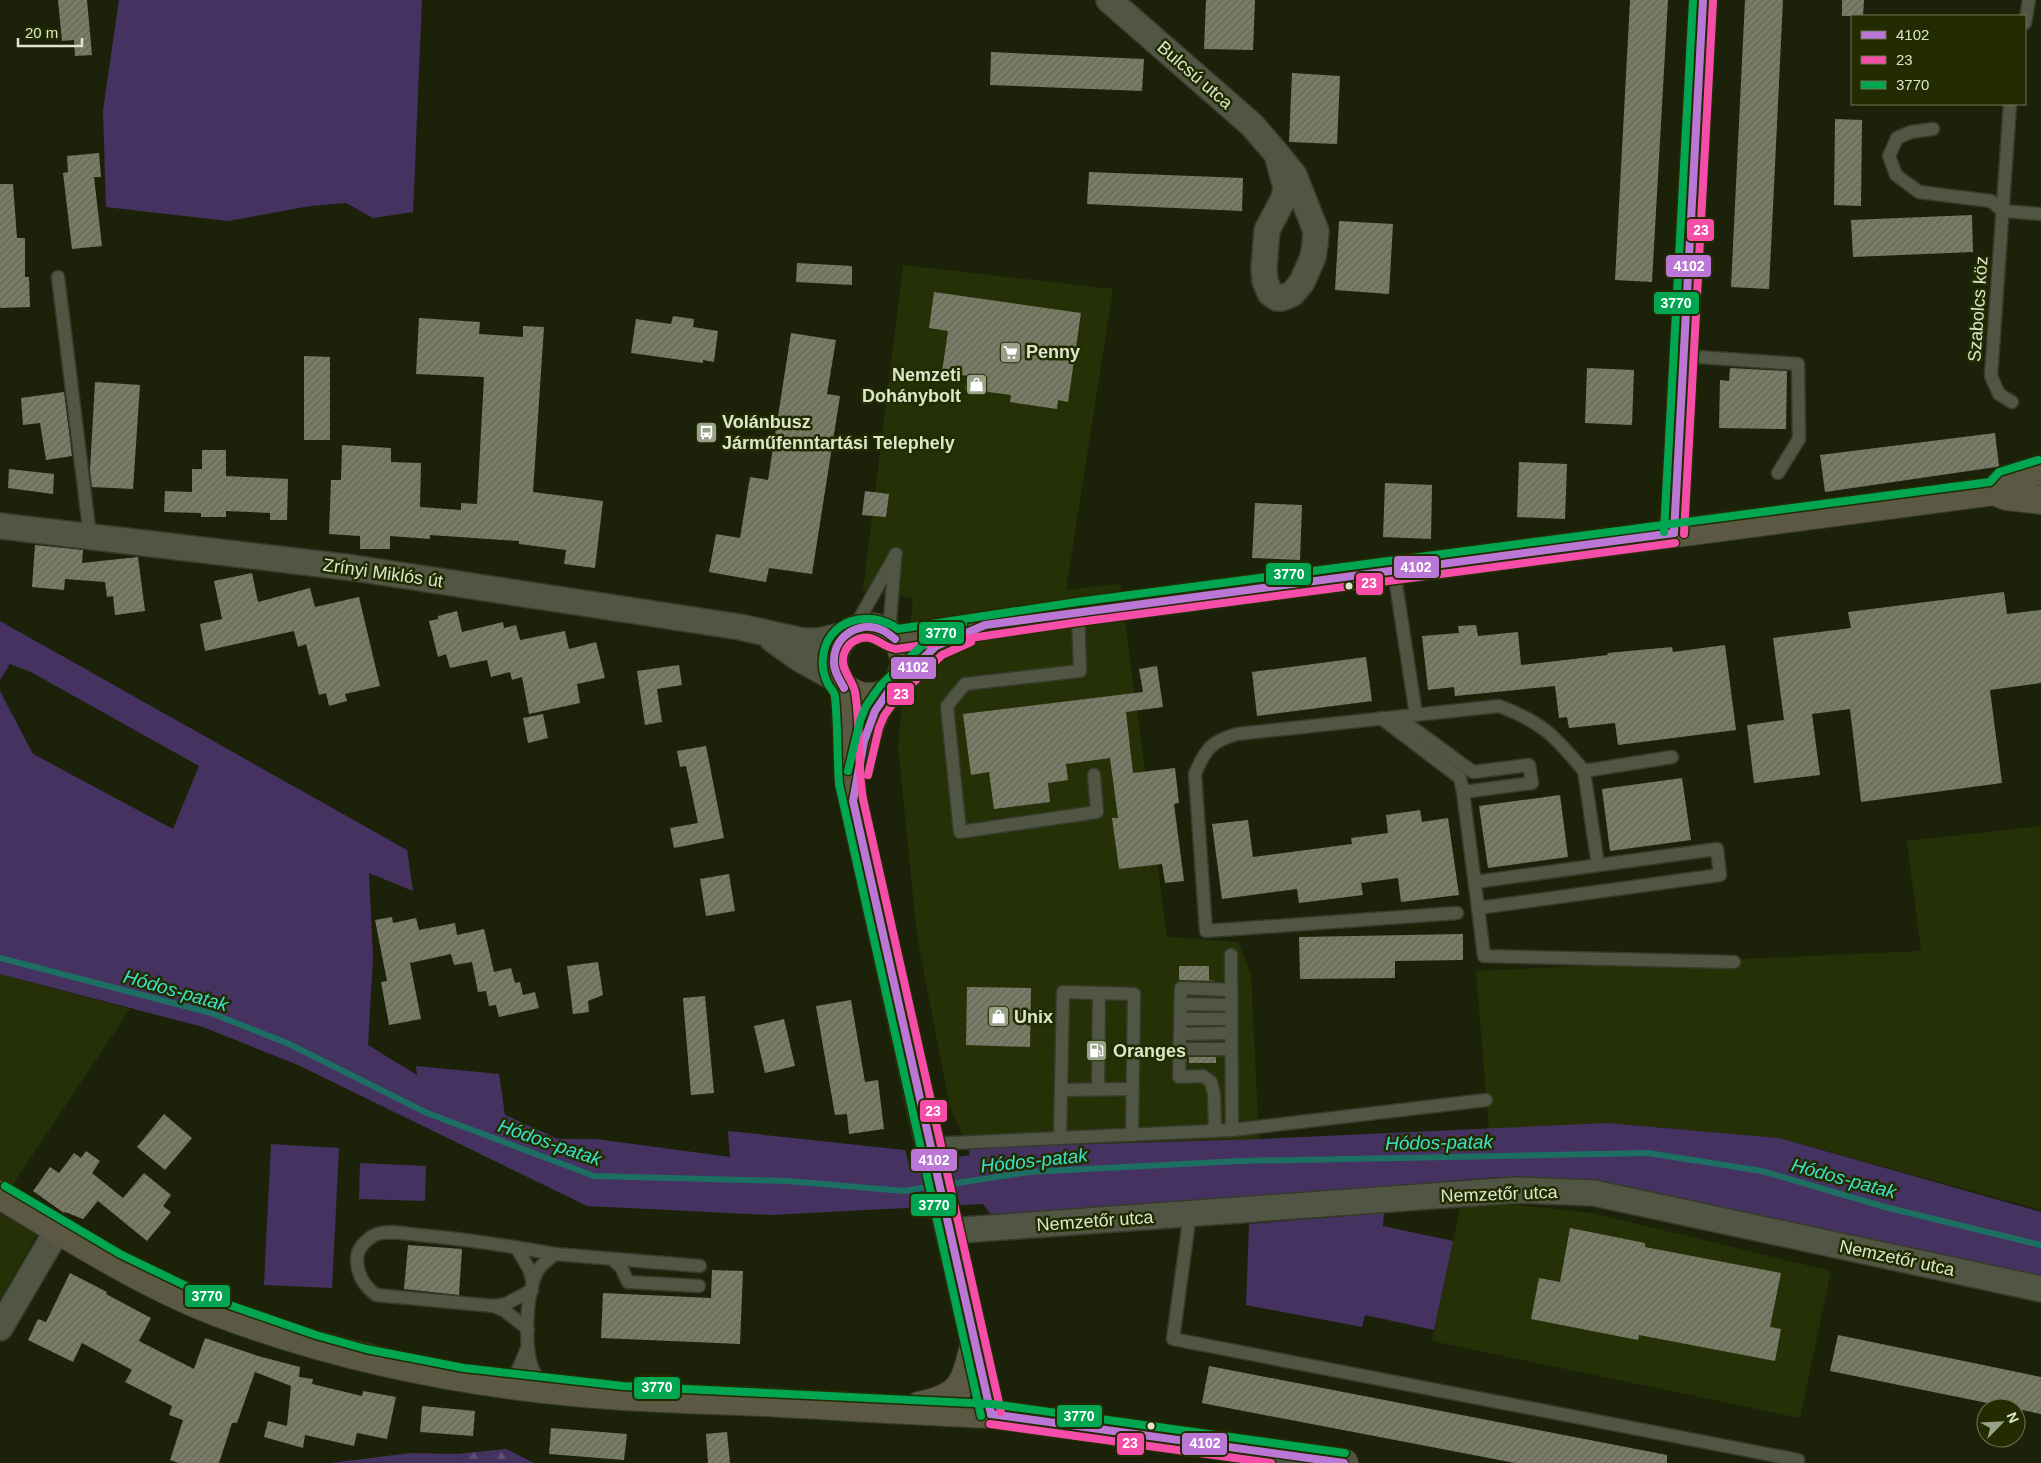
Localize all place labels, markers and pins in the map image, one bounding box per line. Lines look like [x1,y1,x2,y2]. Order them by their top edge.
supermarket icon: Penny [998,340,1022,364]
place label: Penny [1026,342,1080,362]
place label: Nemzeti Dohánybolt [862,365,961,406]
shop icon: Nemzeti Dohánybolt [965,373,989,397]
place label: Volánbusz Járműfenntartási Telephely [722,412,955,453]
bus stop icon: Volánbusz Járműfenntartási Telephely [694,420,718,444]
unlabelled marker [1344,581,1354,591]
shop icon: Unix [986,1005,1010,1029]
place label: Unix [1014,1007,1053,1027]
fuel station icon: Oranges [1085,1039,1109,1063]
place label: Oranges [1113,1041,1186,1061]
unlabelled marker [1146,1421,1156,1431]

